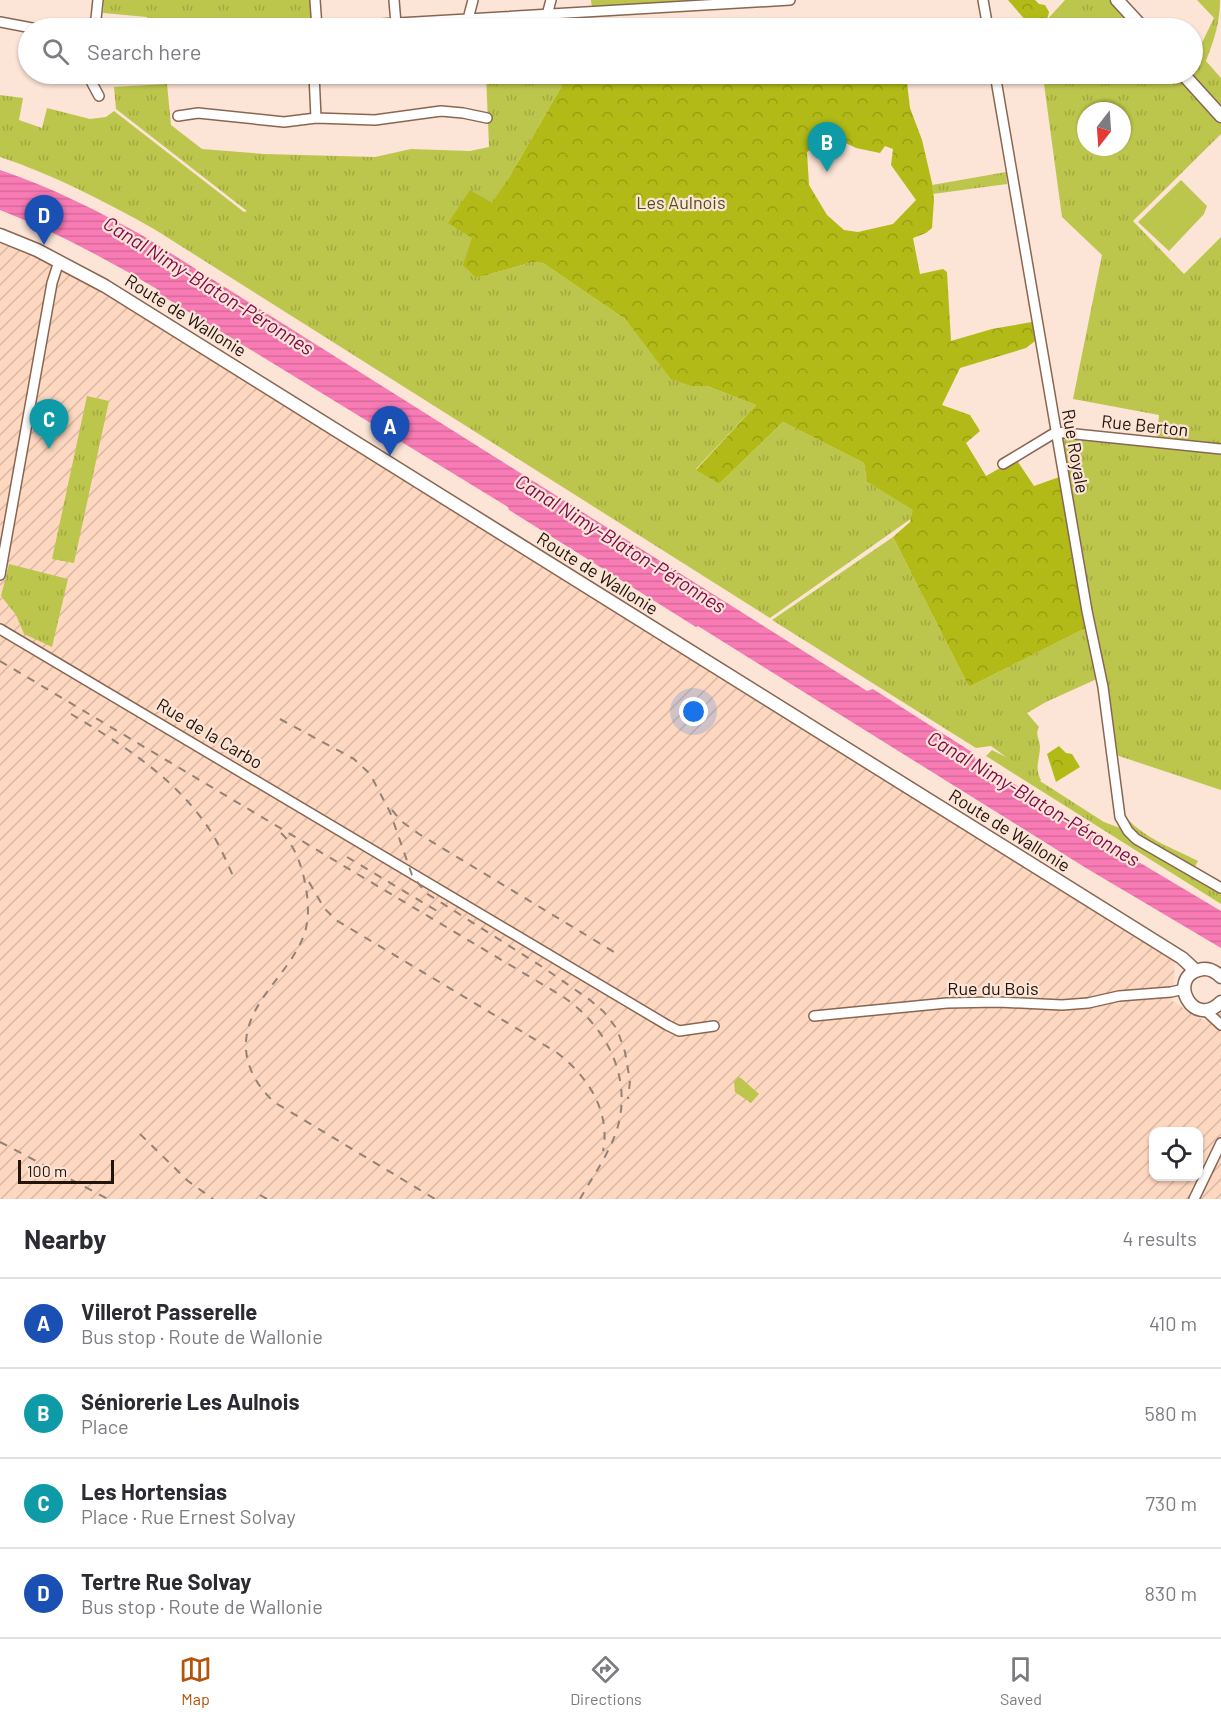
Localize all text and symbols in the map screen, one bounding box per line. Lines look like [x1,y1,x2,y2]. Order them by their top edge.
search box [18,18,1203,84]
icon: search [39,35,72,68]
text: Search here [87,38,201,64]
north arrow [1077,102,1131,156]
pin: B [808,122,846,172]
park label: Les Aulnois [636,191,726,213]
pin: D [24,196,63,245]
water label: Canal Nimy-Blaton-Péronnes [99,210,319,360]
street label: Route de Wallonie [121,269,251,361]
pin: C [29,400,68,449]
pin: A [370,406,410,456]
street label: Rue Royale [1058,407,1094,495]
street label: Rue Berton [1100,409,1190,441]
water label: Canal Nimy-Blaton-Péronnes [511,468,731,618]
street label: Route de Wallonie [533,527,663,619]
street label: Rue de la Carbo [153,693,267,773]
your location [679,697,708,726]
water label: Canal Nimy-Blaton-Péronnes [923,725,1145,871]
street label: Route de Wallonie [945,784,1075,876]
street label: Rue du Bois [947,977,1039,999]
map controls [1149,1127,1203,1181]
button: locate [1149,1127,1203,1181]
scale bar [18,1157,114,1184]
text: 100 m [27,1161,67,1180]
text: Nearby [24,1223,106,1254]
text: 4 results [1122,1226,1197,1250]
text: Villerot Passerelle [81,1298,257,1324]
text: A [37,1311,50,1335]
text: 410 m [1149,1311,1197,1335]
text: Bus stop · Route de Wallonie [81,1324,323,1348]
text: Séniorerie Les Aulnois [81,1388,299,1414]
text: B [37,1401,50,1425]
text: 580 m [1144,1401,1197,1425]
text: Place [81,1414,129,1438]
text: Les Hortensias [81,1478,227,1504]
text: C [37,1491,50,1515]
text: 730 m [1145,1491,1197,1515]
text: Place · Rue Ernest Solvay [81,1504,296,1528]
text: Tertre Rue Solvay [81,1568,251,1594]
text: D [37,1581,50,1605]
text: 830 m [1144,1581,1197,1605]
text: Bus stop · Route de Wallonie [81,1594,323,1618]
tab: Map [179,1653,212,1708]
tab: Directions [570,1653,642,1708]
tab: Saved [1000,1653,1042,1708]

